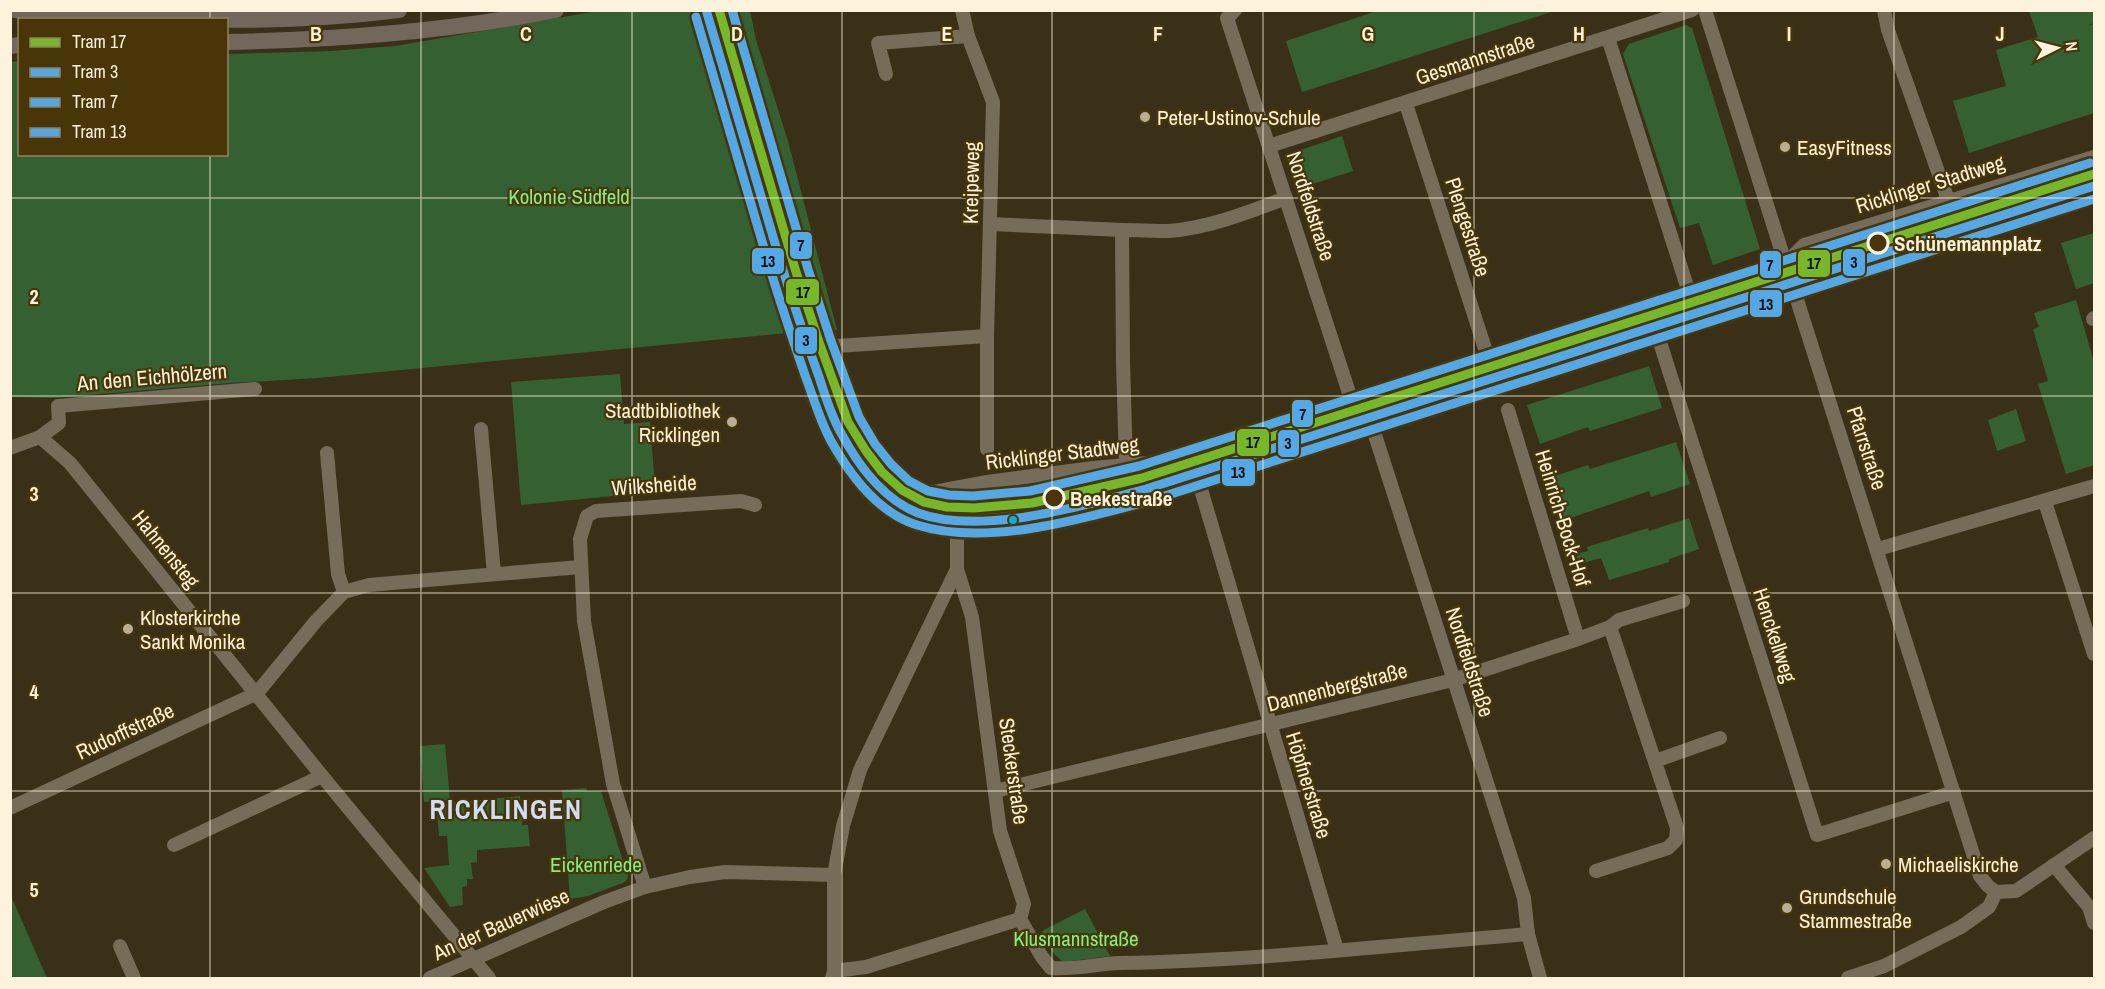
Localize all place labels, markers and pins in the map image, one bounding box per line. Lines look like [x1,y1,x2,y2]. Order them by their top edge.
place label: Peter-Ustinov-Schule [1157,103,1321,132]
marker: Peter-Ustinov-Schule [1138,110,1152,124]
place label: EasyFitness [1797,133,1892,162]
marker: EasyFitness [1778,140,1792,154]
place label: Schünemannplatz [1894,229,2042,258]
marker: Schünemannplatz [1867,232,1889,254]
place label: Stadtbibliothek Ricklingen [605,396,720,449]
marker: Stadtbibliothek Ricklingen [725,415,739,429]
place label: Beekestraße [1070,484,1172,513]
marker: Beekestraße [1043,487,1065,509]
unlabelled marker [1007,514,1019,526]
place label: Klosterkirche Sankt Monika [140,603,246,656]
marker: Klosterkirche Sankt Monika [121,622,135,636]
place label: Michaeliskirche [1898,850,2019,879]
marker: Michaeliskirche [1879,857,1893,871]
place label: Grundschule Stammestraße [1799,882,1912,935]
marker: Grundschule Stammestraße [1780,901,1794,915]

